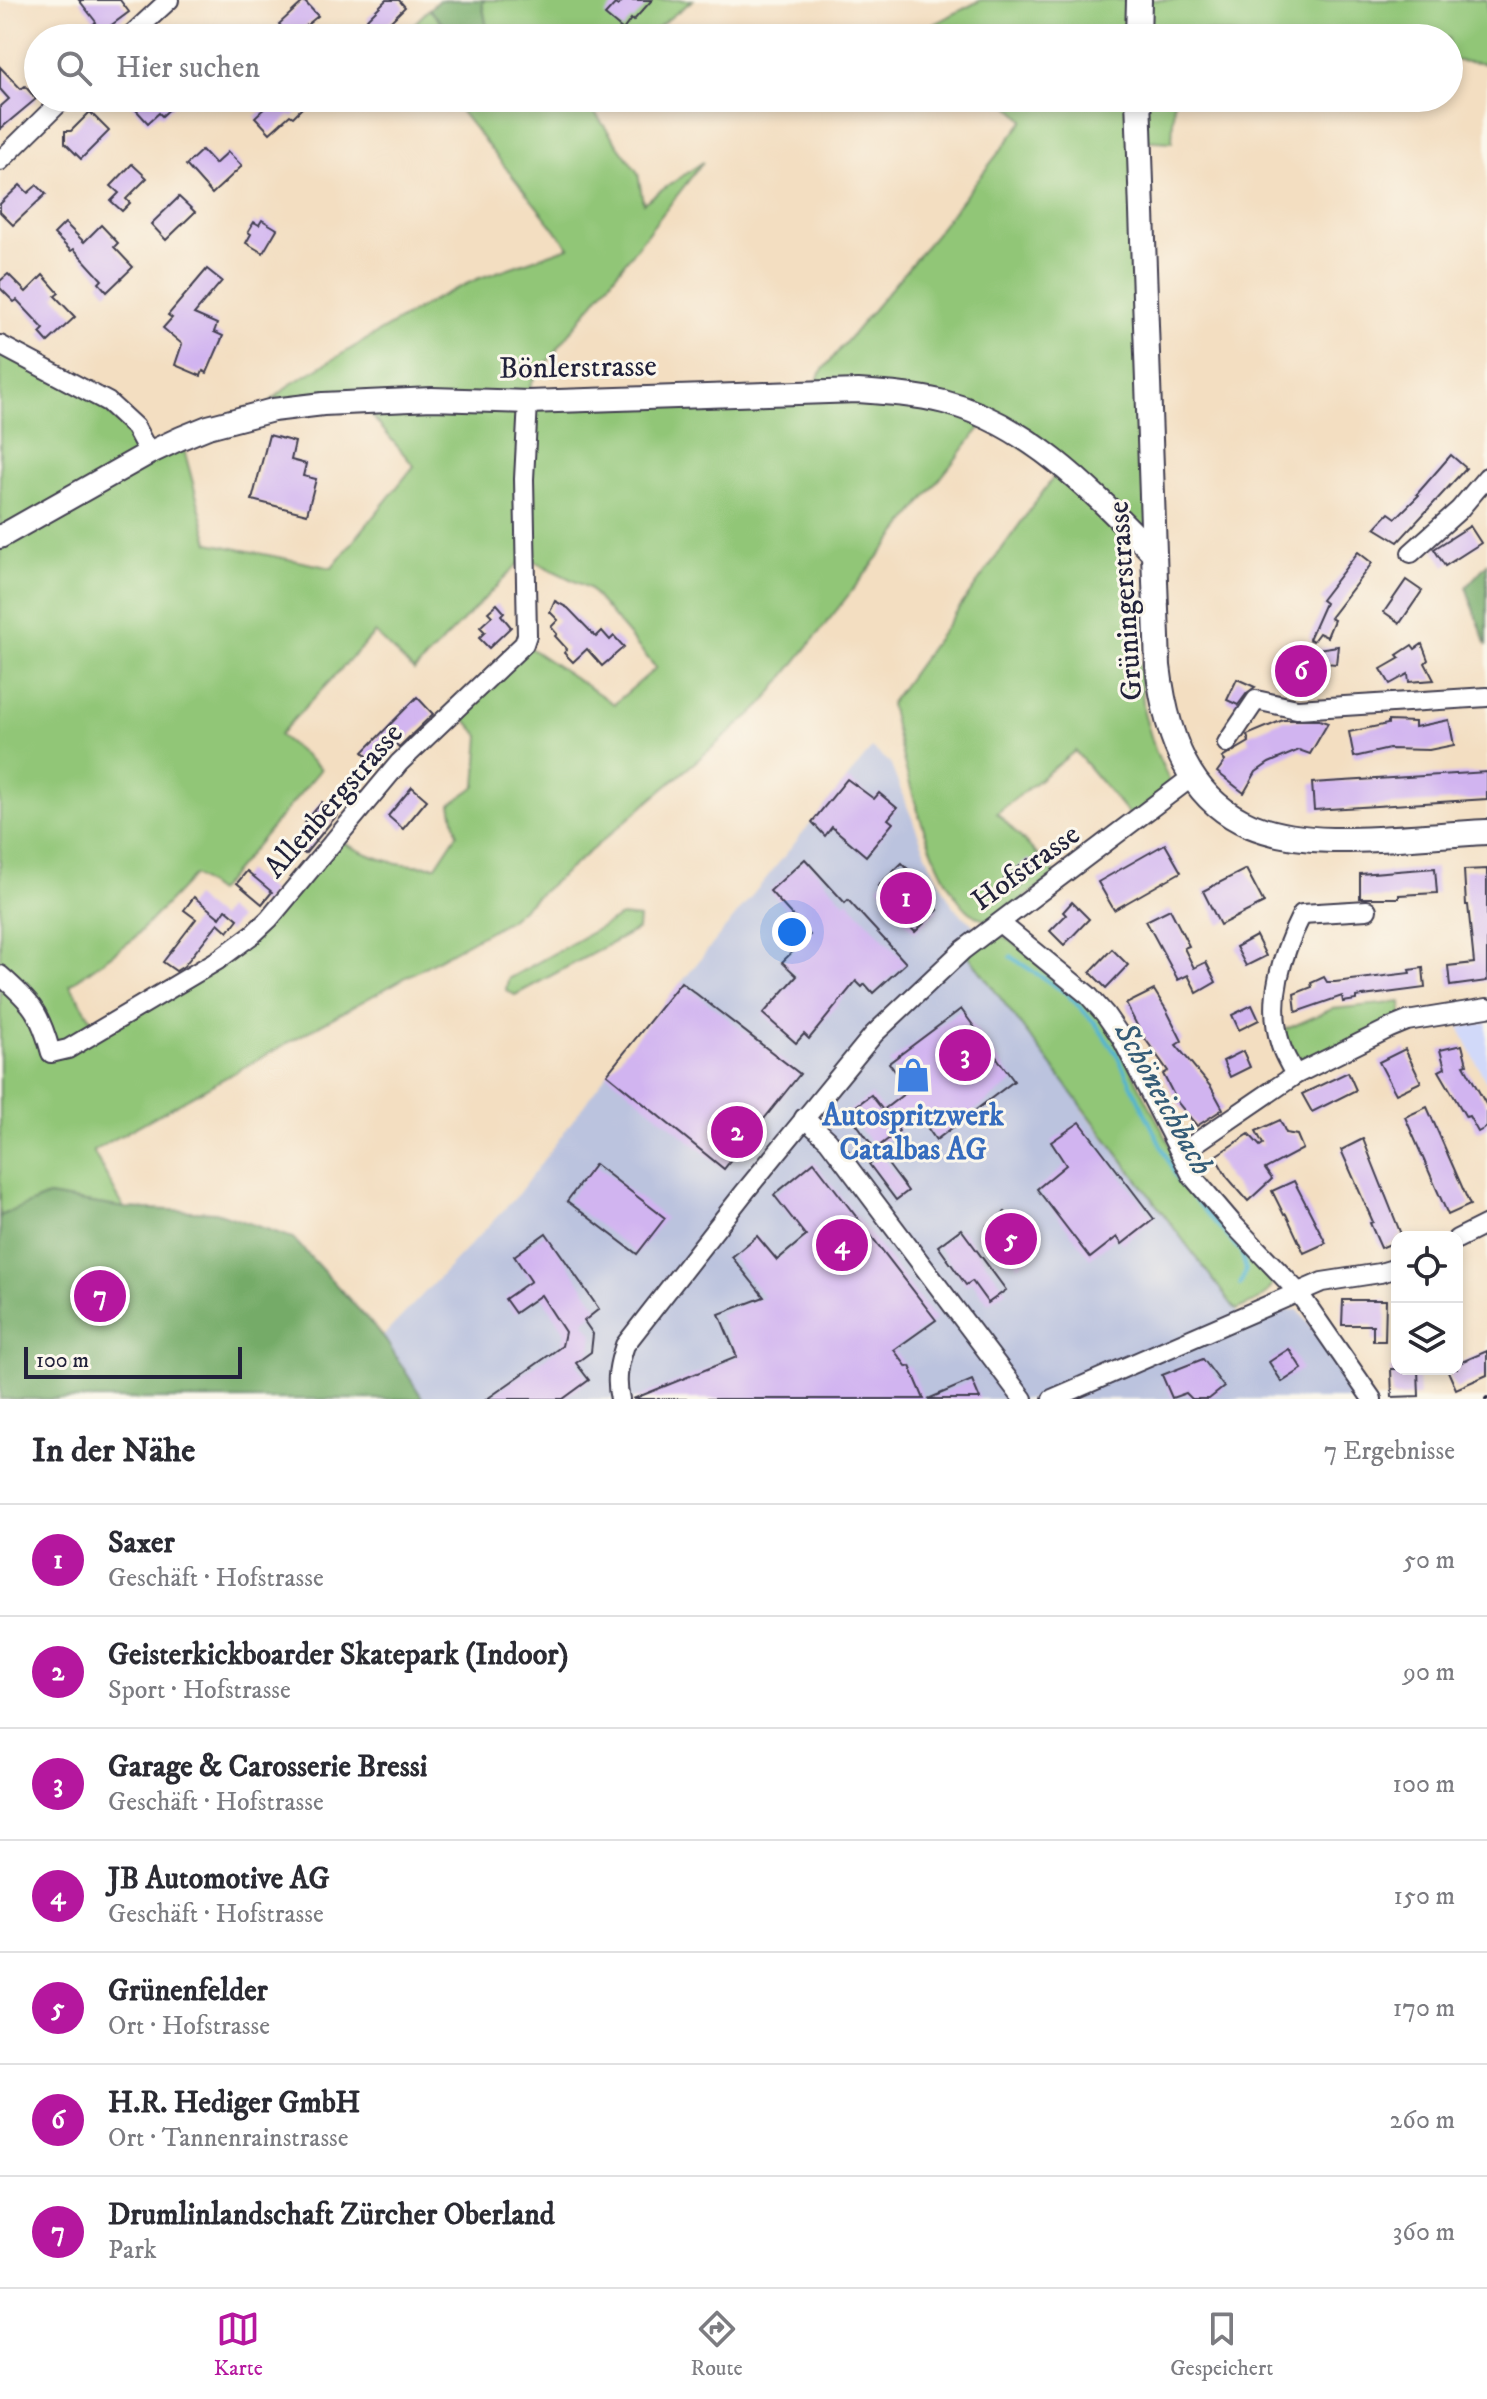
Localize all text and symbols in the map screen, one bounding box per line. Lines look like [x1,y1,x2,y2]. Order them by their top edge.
search box [24,24,1463,112]
icon: search [52,46,96,90]
text: Hier suchen [116,50,260,87]
street label: Bönlerstrasse [499,348,657,388]
street label: Grüningerstrasse [1101,500,1151,702]
pin: 6 [1275,641,1327,701]
street label: Allenbergstrasse [257,716,411,886]
street label: Hofstrasse [965,816,1087,920]
pin: 1 [880,868,932,928]
your location [772,912,812,952]
water label: Schöneichbach [1104,1014,1222,1183]
pin: 3 [939,1025,991,1085]
shop icon: Autospritzwerk Catalbas AG [894,1056,932,1094]
place label: Autospritzwerk Catalbas AG [821,1098,1005,1169]
pin: 2 [711,1102,763,1162]
pin: 5 [985,1209,1037,1269]
pin: 4 [816,1215,868,1275]
map controls [1391,1231,1463,1375]
button: locate [1391,1231,1463,1303]
pin: 7 [74,1266,126,1326]
button: layers [1391,1303,1463,1375]
scale bar [24,1343,242,1379]
text: 100 m [36,1347,89,1374]
text: In der Nähe [32,1430,195,1472]
text: 7 Ergebnisse [1324,1435,1455,1468]
text: Saxer [108,1525,175,1562]
text: 1 [53,1544,63,1577]
text: 50 m [1403,1544,1455,1577]
text: Geschäft · Hofstrasse [108,1562,324,1595]
text: Geisterkickboarder Skatepark (Indoor) [108,1637,569,1674]
text: 2 [52,1656,64,1689]
text: 90 m [1403,1656,1455,1689]
text: Sport · Hofstrasse [108,1674,291,1707]
text: Garage & Carosserie Bressi [108,1749,427,1786]
text: 3 [53,1768,63,1801]
text: 100 m [1392,1768,1455,1801]
text: Geschäft · Hofstrasse [108,1786,324,1819]
text: JB Automotive AG [108,1861,329,1898]
text: 4 [51,1880,65,1913]
text: 150 m [1394,1880,1455,1913]
text: Geschäft · Hofstrasse [108,1898,324,1931]
text: Grünenfelder [108,1973,268,2010]
text: 5 [52,1992,64,2025]
text: 170 m [1393,1992,1455,2025]
text: Ort · Hofstrasse [108,2010,270,2043]
text: H.R. Hediger GmbH [108,2085,361,2122]
text: 6 [51,2104,65,2137]
text: 260 m [1390,2104,1455,2137]
text: Ort · Tannenrainstrasse [108,2122,349,2155]
text: Drumlinlandschaft Zürcher Oberland [108,2197,555,2234]
text: 7 [51,2216,65,2249]
text: 360 m [1393,2216,1455,2249]
text: Park [108,2234,157,2267]
tab: Karte [214,2307,263,2382]
tab: Route [691,2307,743,2382]
tab: Gespeichert [1170,2307,1273,2382]

